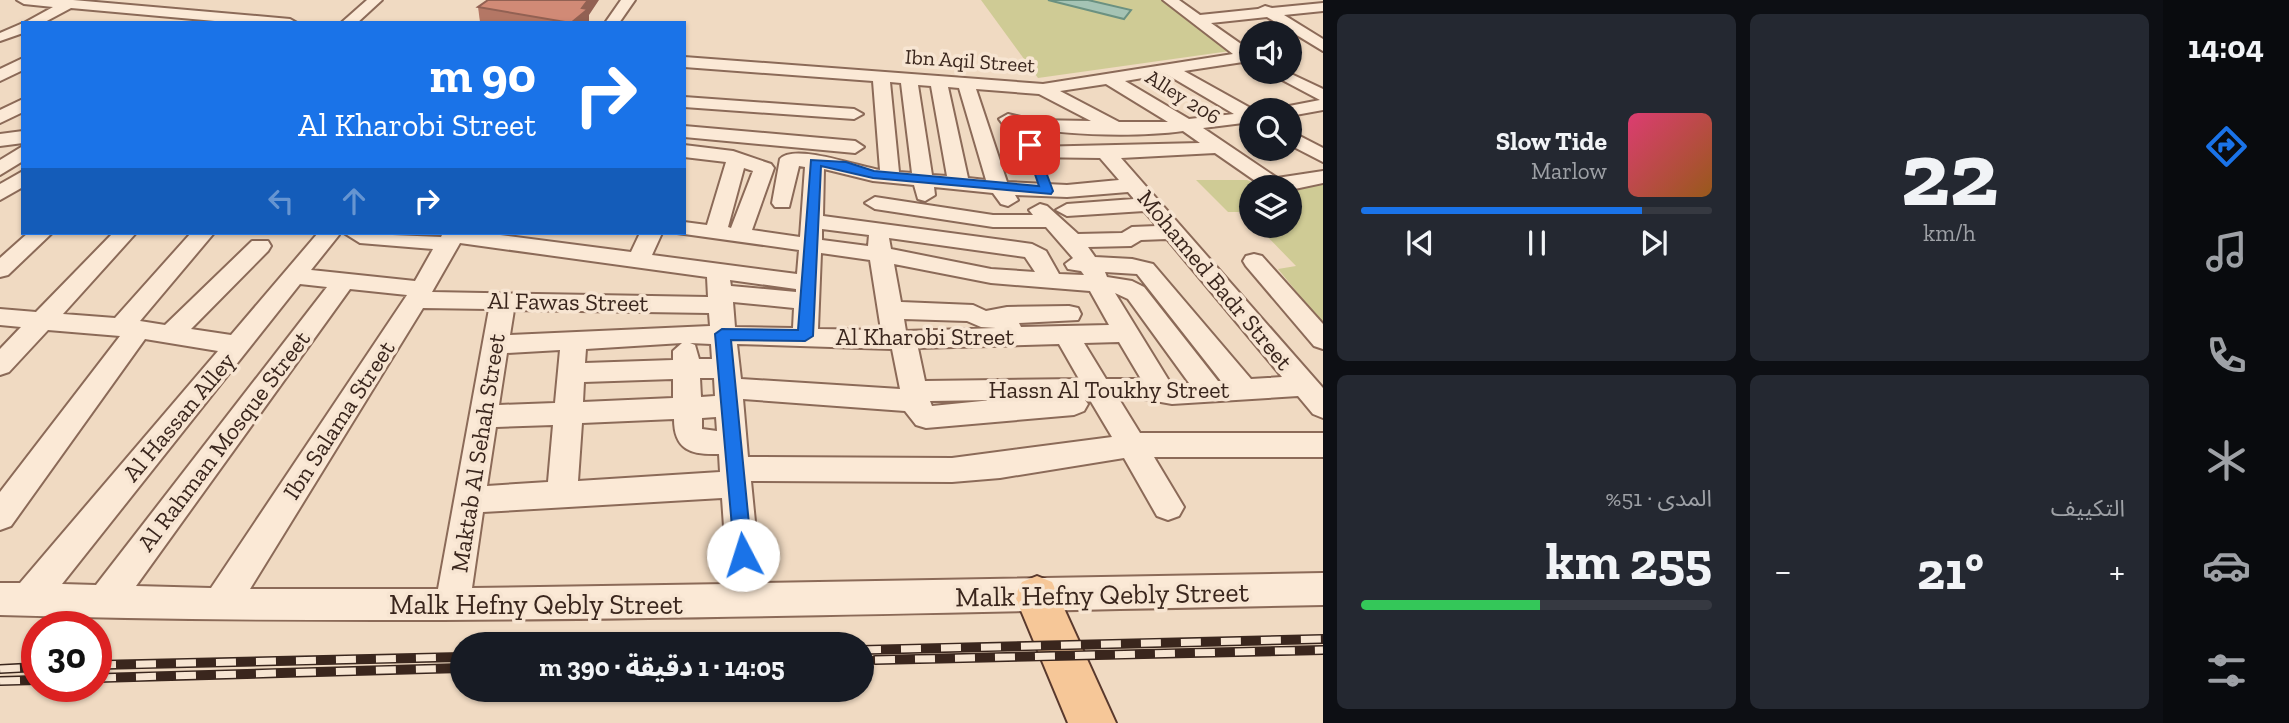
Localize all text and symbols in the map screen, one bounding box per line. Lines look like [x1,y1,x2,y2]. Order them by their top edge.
map controls [1239,21,1302,238]
button: sound [1239,21,1302,84]
text: 14:04 [2188,28,2264,66]
street label: Ibn Aqil Street [904,43,1036,78]
text: 90 m [429,46,536,105]
icon: right [560,49,651,140]
street label: Alley 206 [1141,64,1225,129]
button: search [1239,98,1302,161]
text: Al Kharobi Street [298,106,536,144]
pin [1000,115,1060,175]
text: 22 [1901,119,1998,228]
icon: directions [2202,122,2251,171]
text: Slow Tide [1496,125,1607,157]
icon: arrive [1011,126,1049,164]
text: Marlow [1531,157,1607,185]
button: layers [1239,175,1302,238]
icon: left [262,182,300,220]
icon: ahead [335,182,373,220]
icon: right [408,182,446,220]
street label: Mohamed Badr Street [1132,184,1299,376]
text: km/h [1923,219,1976,247]
icon: previous [1401,224,1439,262]
icon: pause [1518,224,1556,262]
icon: next [1635,224,1673,262]
icon: music [2202,227,2251,276]
street label: Al Fawas Street [487,286,649,317]
street label: Al Kharobi Street [836,322,1014,351]
street label: Al Rahman Mosque Street [131,325,316,557]
street label: Maktab Al Sehah Street [444,331,511,574]
icon: phone [2202,331,2251,380]
street label: Ibn Salama Street [277,335,401,504]
street label: Al Hassan Alley [116,346,241,487]
street label: Hassn Al Toukhy Street [989,375,1229,404]
icon: climate [2202,436,2251,485]
text: المدى · 51% [1606,484,1712,512]
text: التكييف [2051,494,2125,522]
position arrow [706,518,780,592]
text: 255 km [1546,530,1712,592]
text: 21° [1917,540,1984,602]
icon: car [2202,541,2251,590]
text: − [1774,548,1792,594]
text: + [2109,548,2125,594]
street label: Malk Hefny Qebly Street [955,575,1250,614]
street label: Malk Hefny Qebly Street [389,588,684,621]
speed limit sign: 30 [21,611,112,702]
icon: filters [2202,646,2251,695]
text: 14:05 · 1 دقيقة · 390 m [539,651,785,683]

